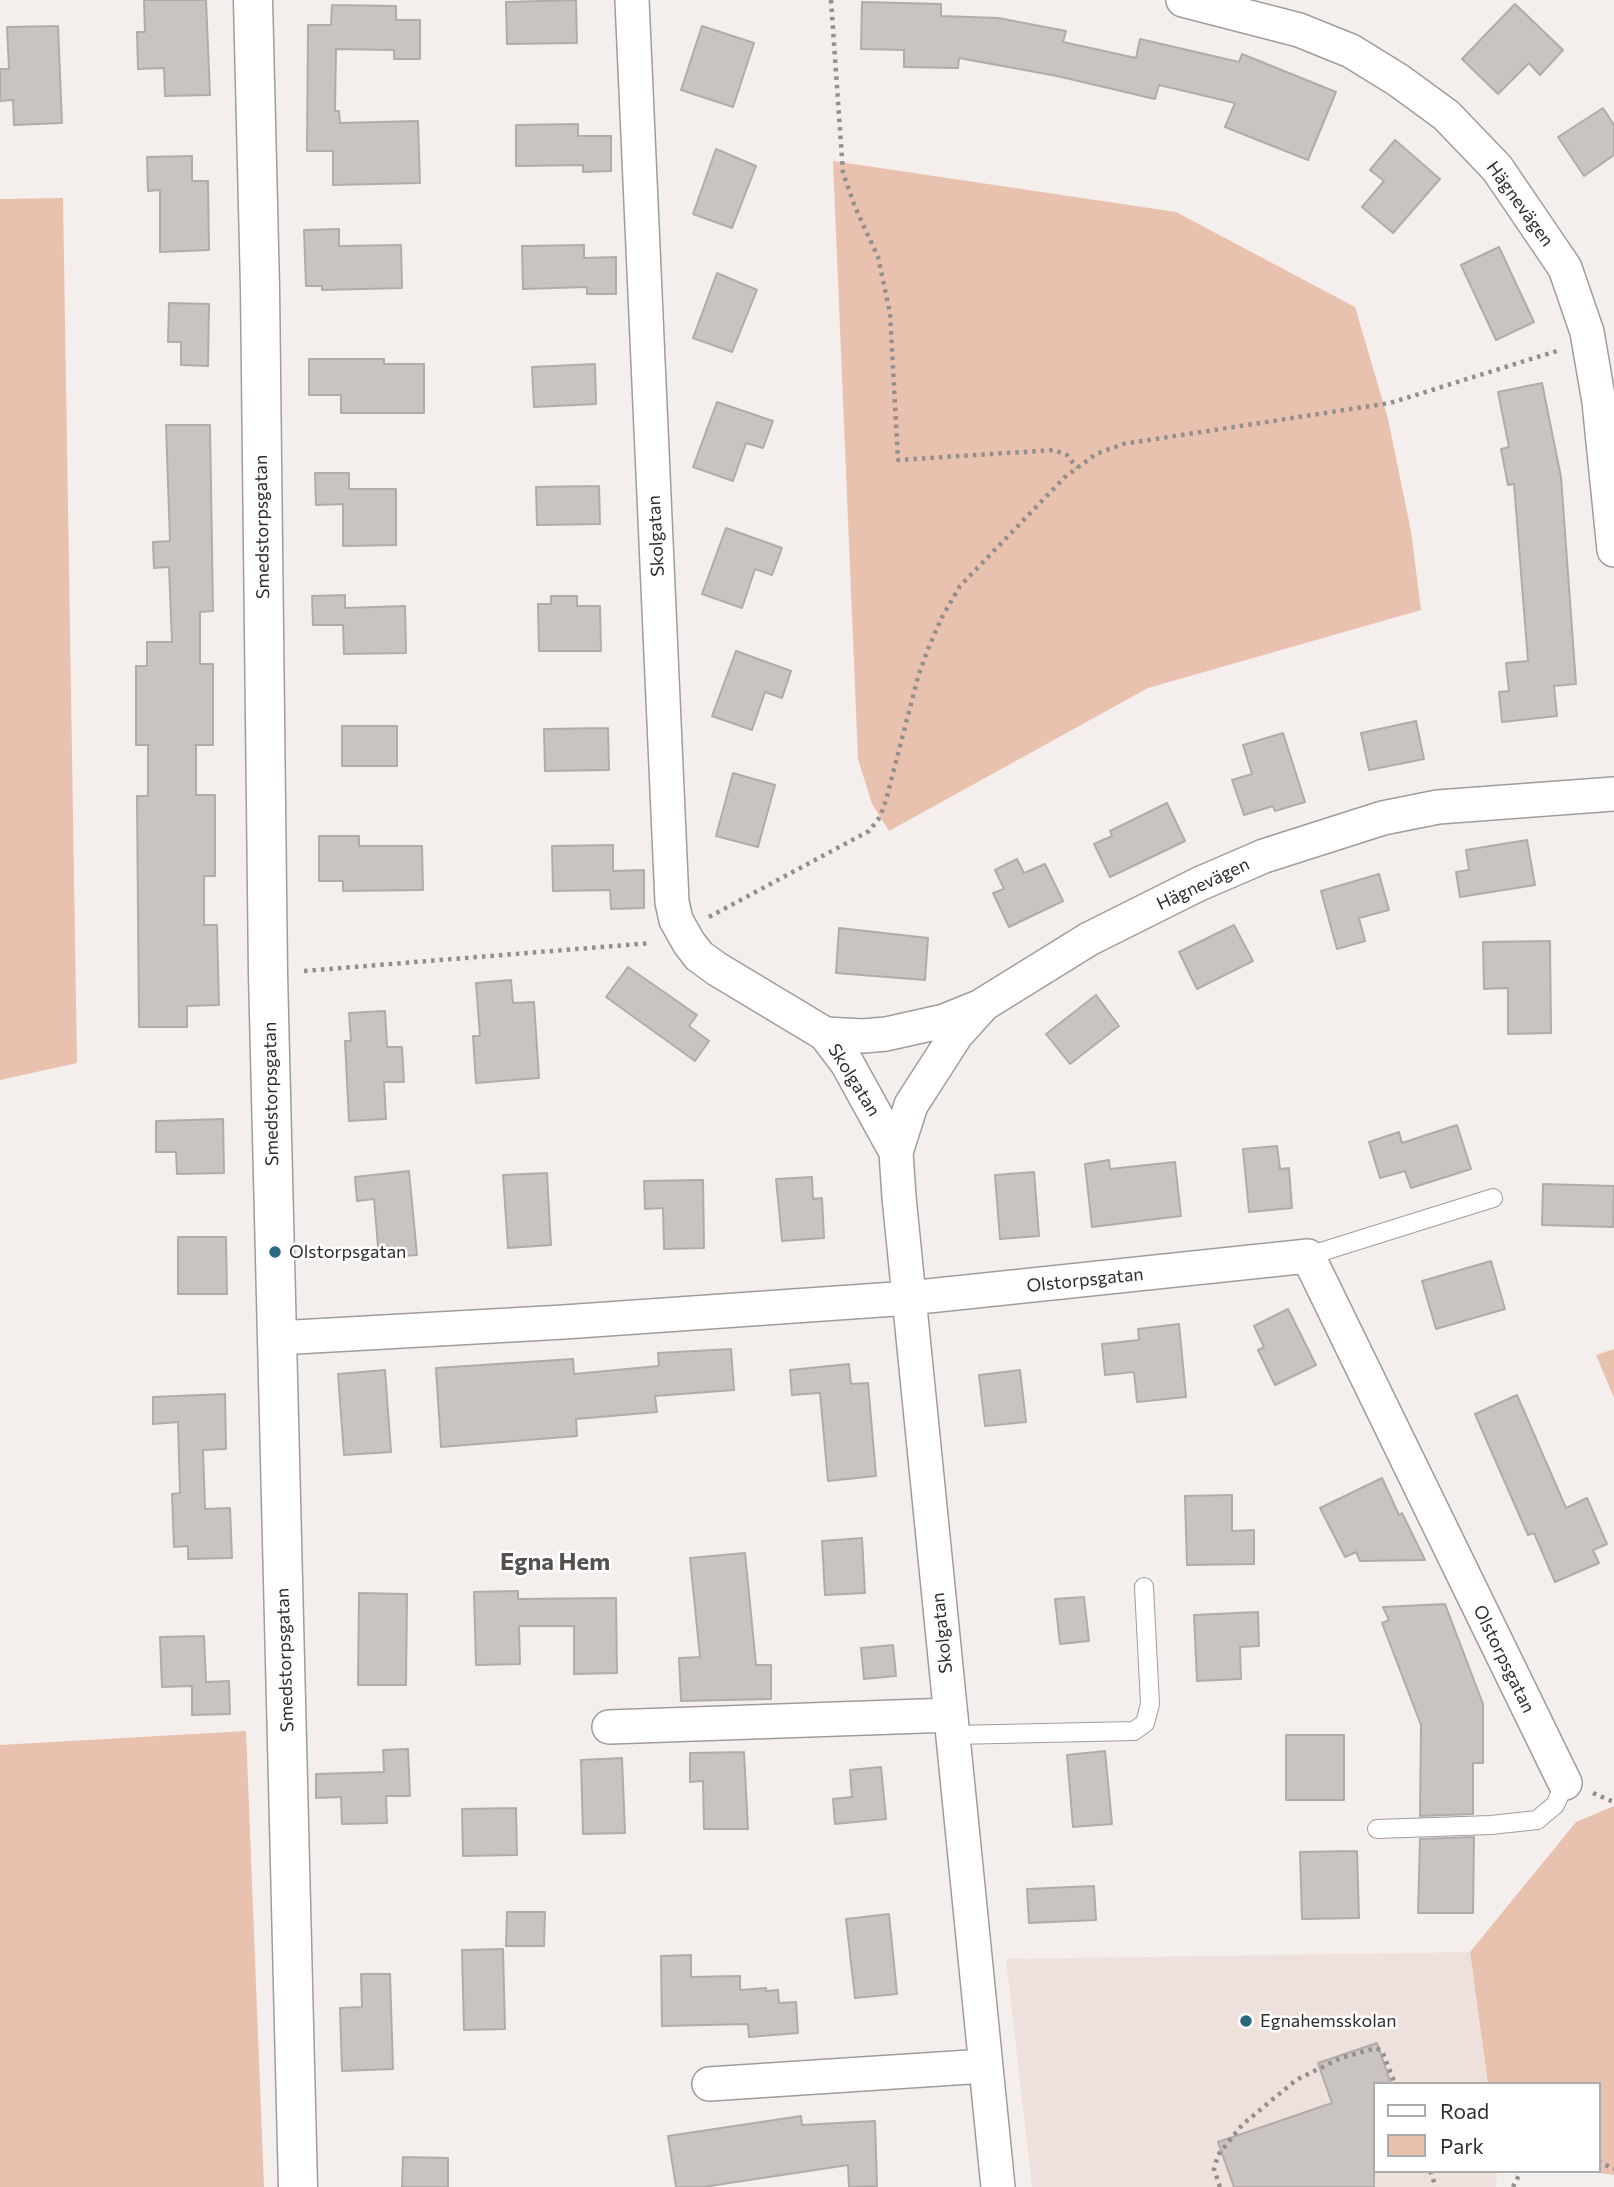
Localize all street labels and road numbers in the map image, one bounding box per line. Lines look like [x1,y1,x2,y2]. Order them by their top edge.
street label: Hägnevägen [1482,157,1558,251]
street label: Smedstorpsgatan [250,455,274,599]
street label: Skolgatan [643,495,669,577]
street label: Hägnevägen [1153,853,1253,915]
street label: Smedstorpsgatan [259,1022,283,1166]
street label: Skolgatan [823,1040,885,1120]
street label: Olstorpsgatan [1025,1263,1145,1297]
street label: Smedstorpsgatan [272,1588,298,1732]
street label: Skolgatan [927,1591,957,1675]
street label: Olstorpsgatan [1469,1601,1539,1717]

